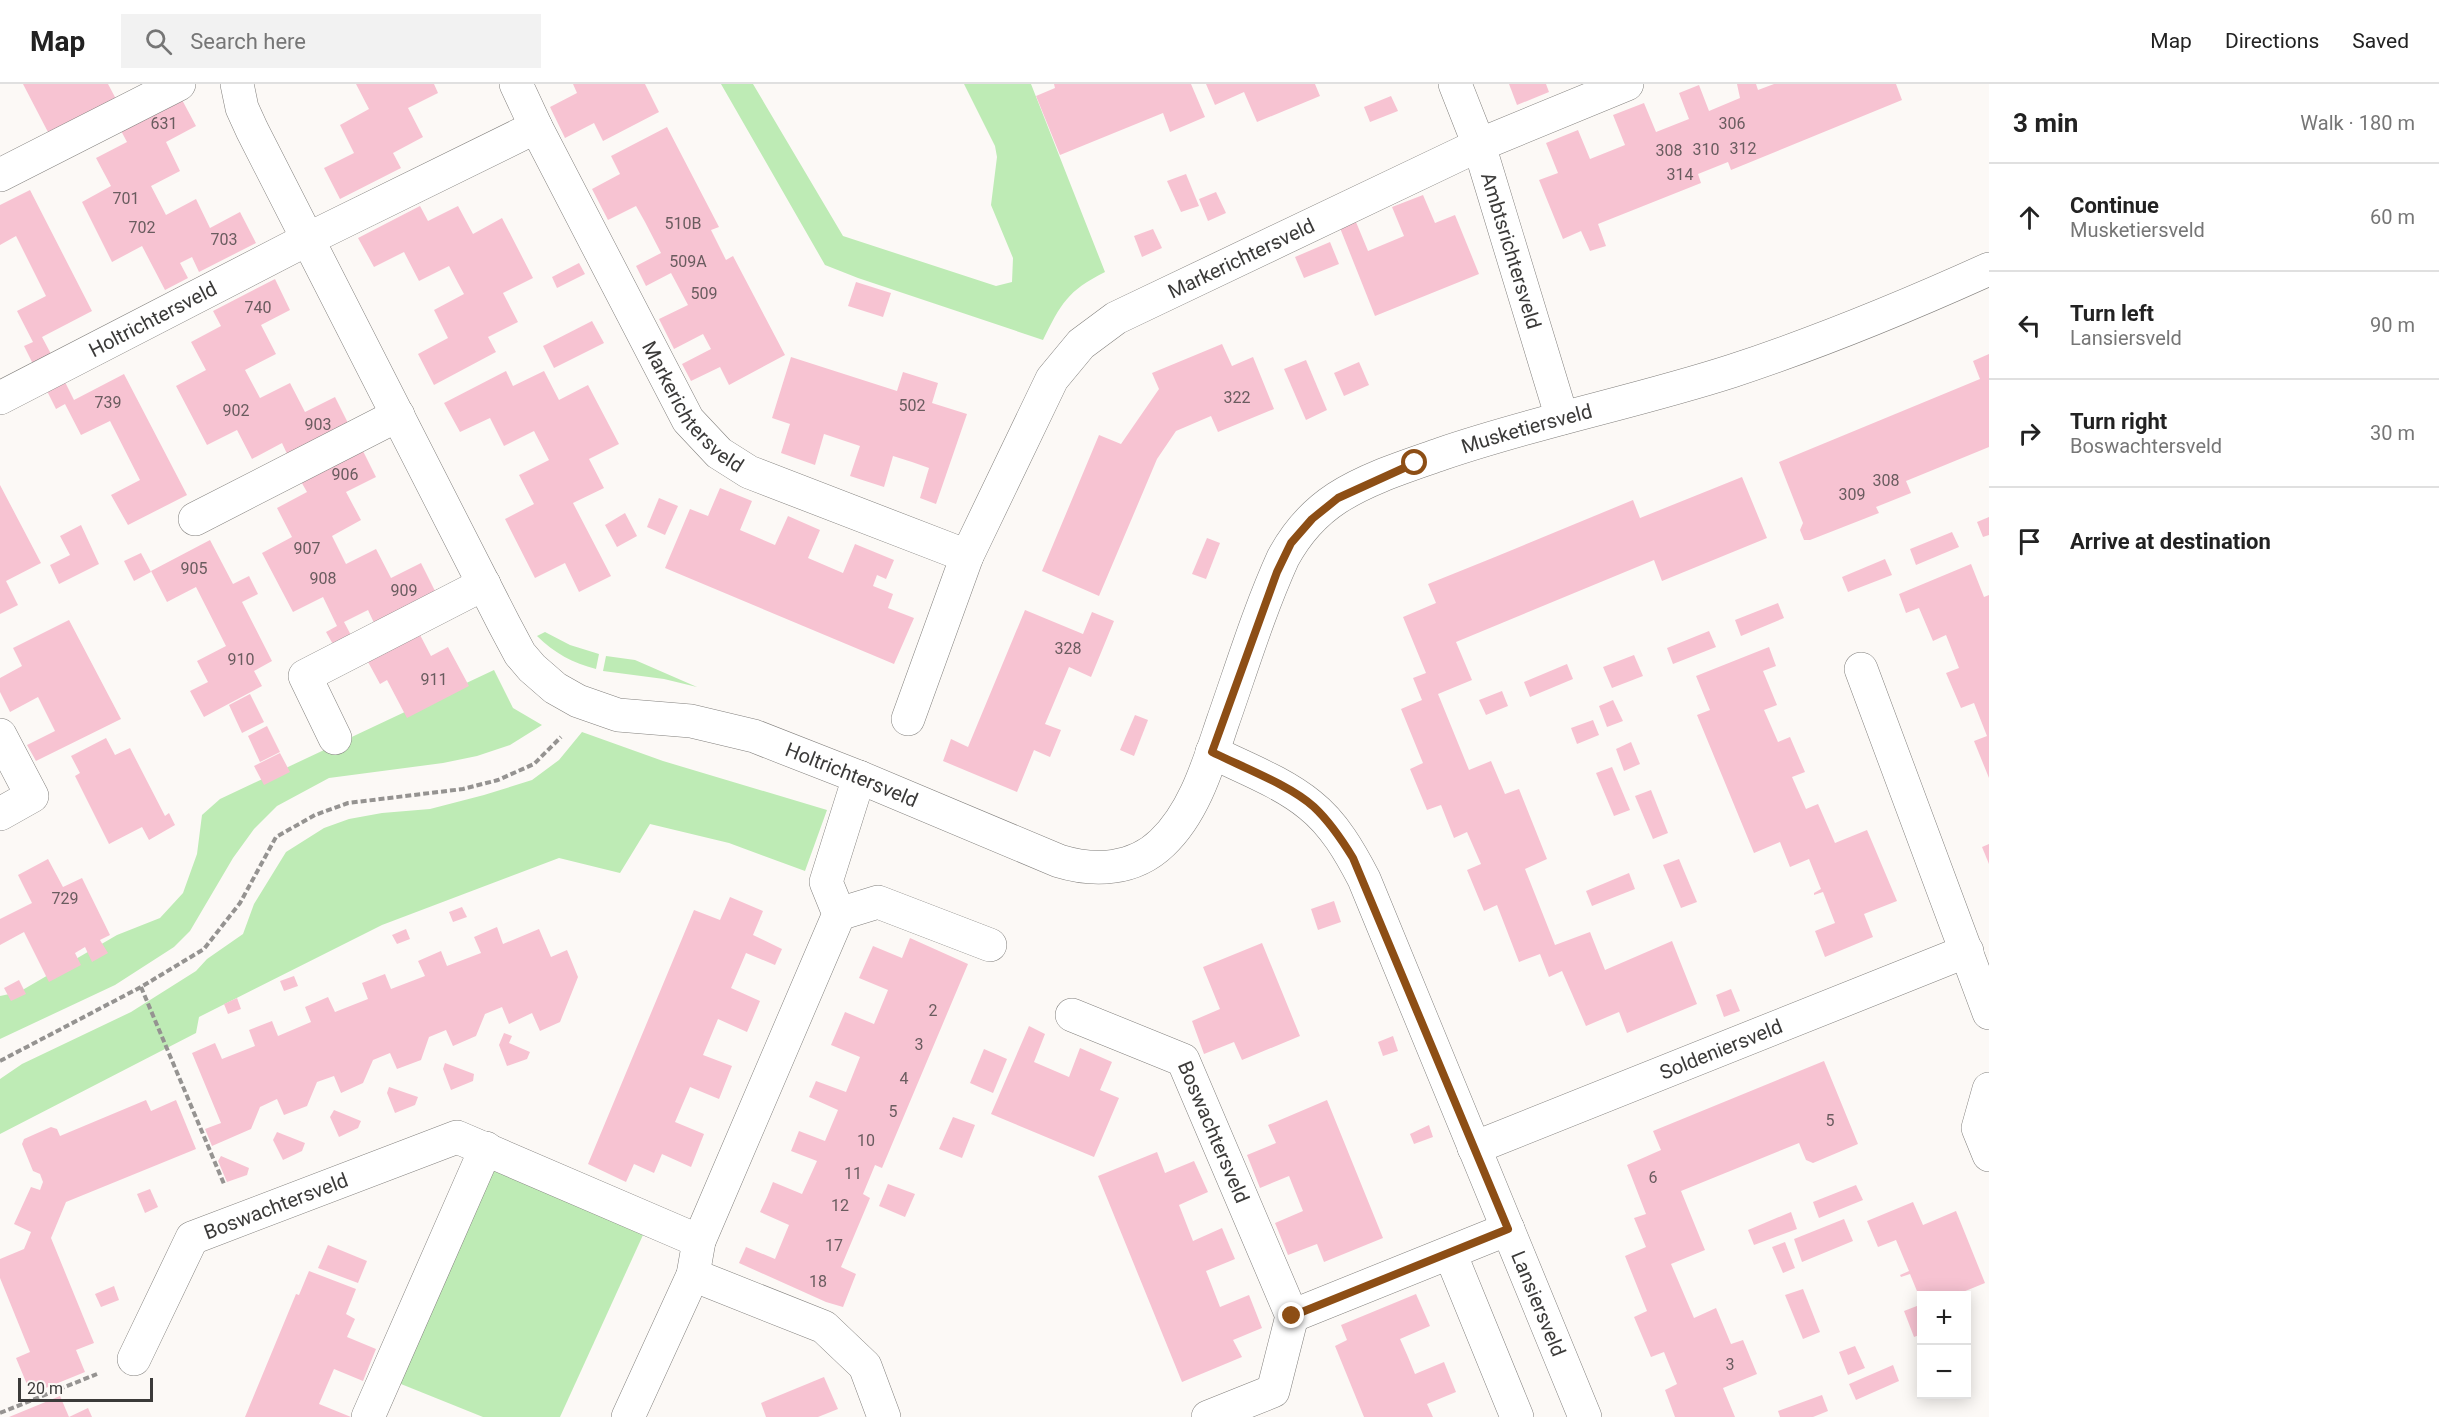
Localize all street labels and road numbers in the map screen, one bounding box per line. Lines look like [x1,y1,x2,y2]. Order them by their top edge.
street label: Ambtsrichtersveld [1476,169,1546,332]
street label: Markerichtersveld [1164,213,1318,303]
street label: Holtrichtersveld [85,276,221,362]
street label: Markerichtersveld [637,337,748,478]
street label: Musketiersveld [1458,399,1595,458]
street label: Holtrichtersveld [782,737,921,812]
street label: Soldeniersveld [1656,1014,1786,1085]
street label: Boswachtersveld [1173,1057,1254,1207]
street label: Boswachtersveld [201,1168,351,1244]
street label: Lansiersveld [1506,1247,1571,1360]

